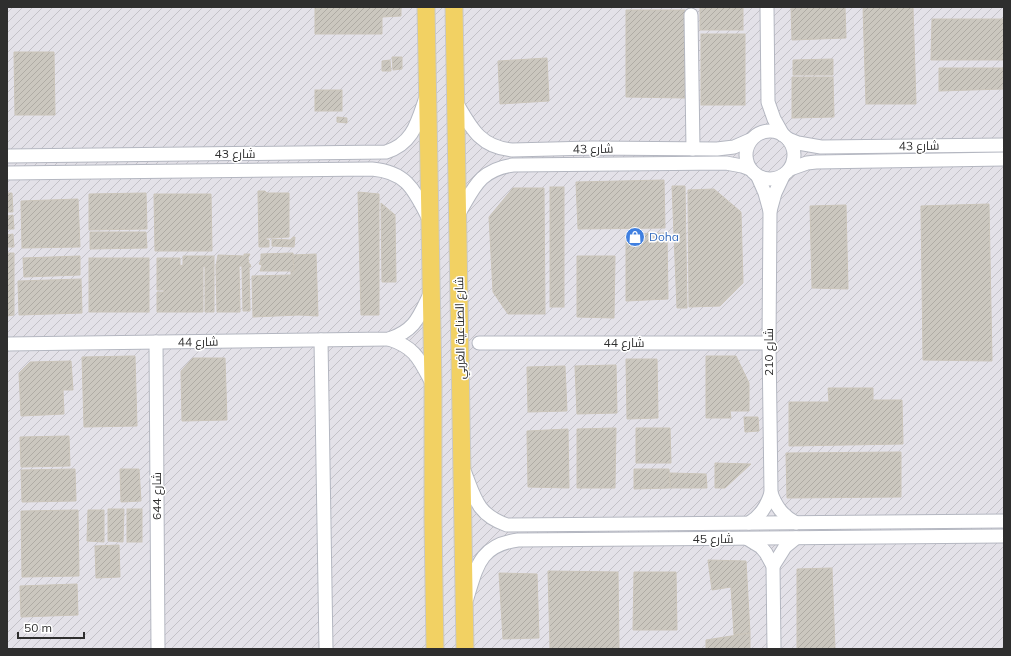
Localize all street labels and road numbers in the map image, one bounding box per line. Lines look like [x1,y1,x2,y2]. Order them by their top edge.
street label: شارع 43 [898,138,940,154]
street label: شارع 43 [572,141,614,157]
street label: شارع 43 [215,146,255,162]
street label: شارع الصناعية الغربي [451,277,471,379]
street label: شارع 210 [761,328,777,376]
street label: شارع 44 [177,334,219,350]
street label: شارع 44 [604,335,644,351]
street label: شارع 644 [149,472,165,520]
street label: شارع 45 [693,531,733,547]

